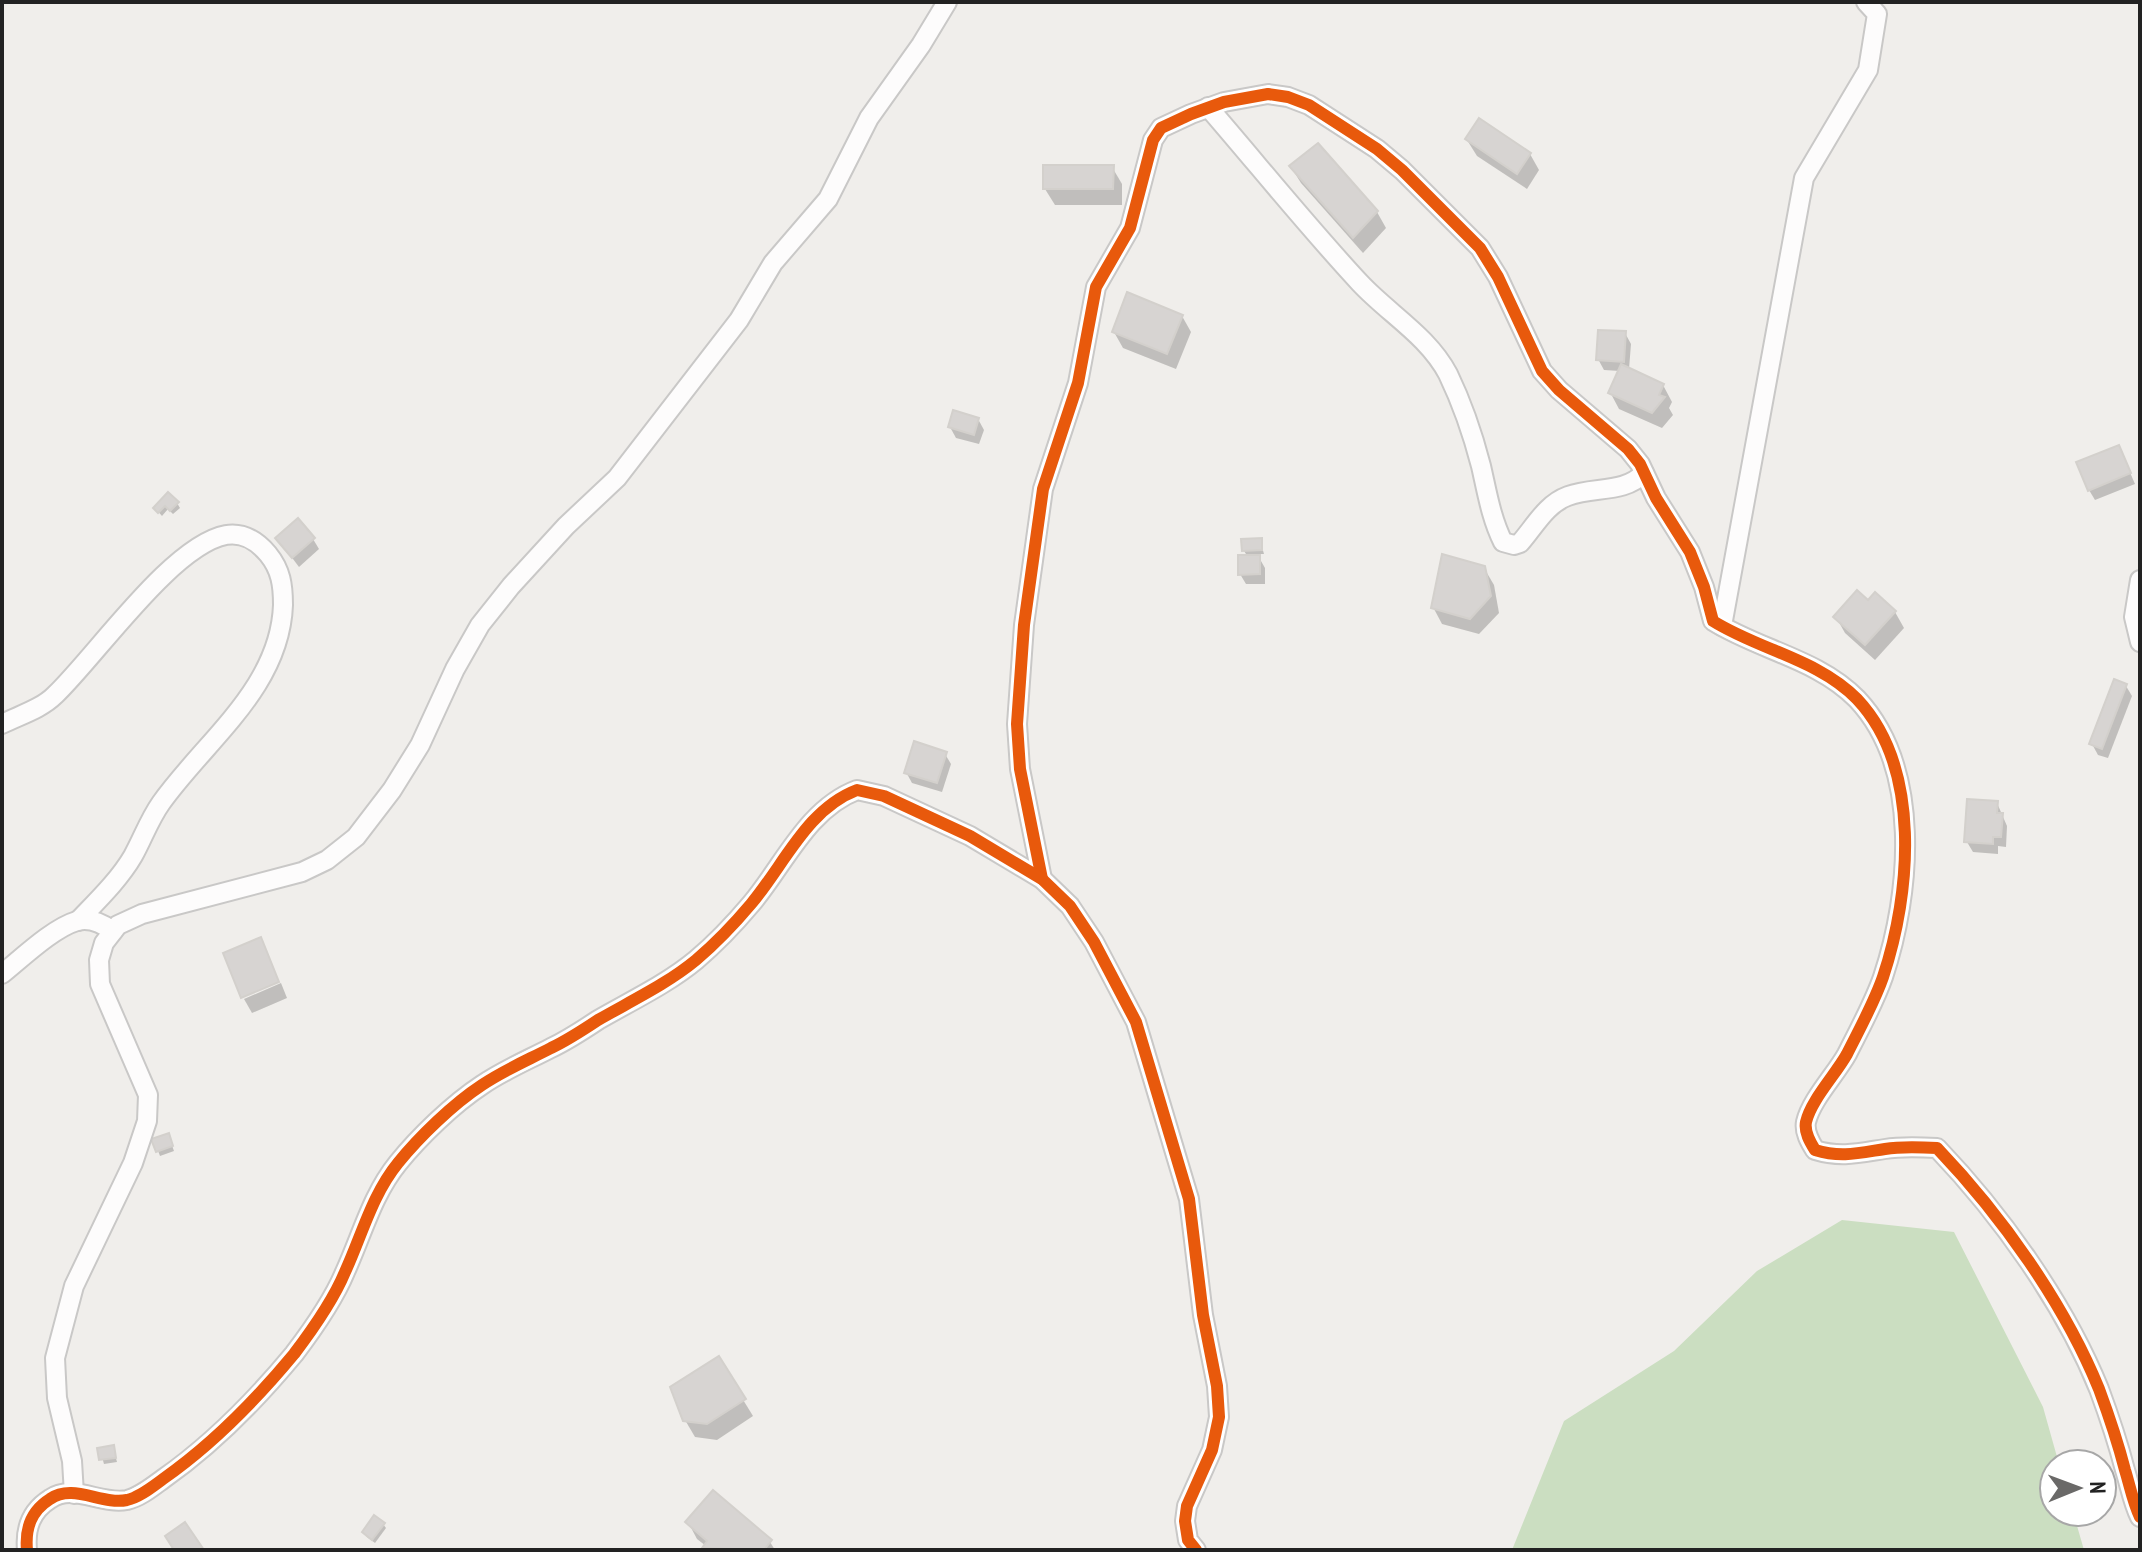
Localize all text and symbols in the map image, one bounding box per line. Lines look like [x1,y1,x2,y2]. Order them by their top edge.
north arrow [2038,1448,2118,1528]
text: N [2084,1481,2112,1494]

